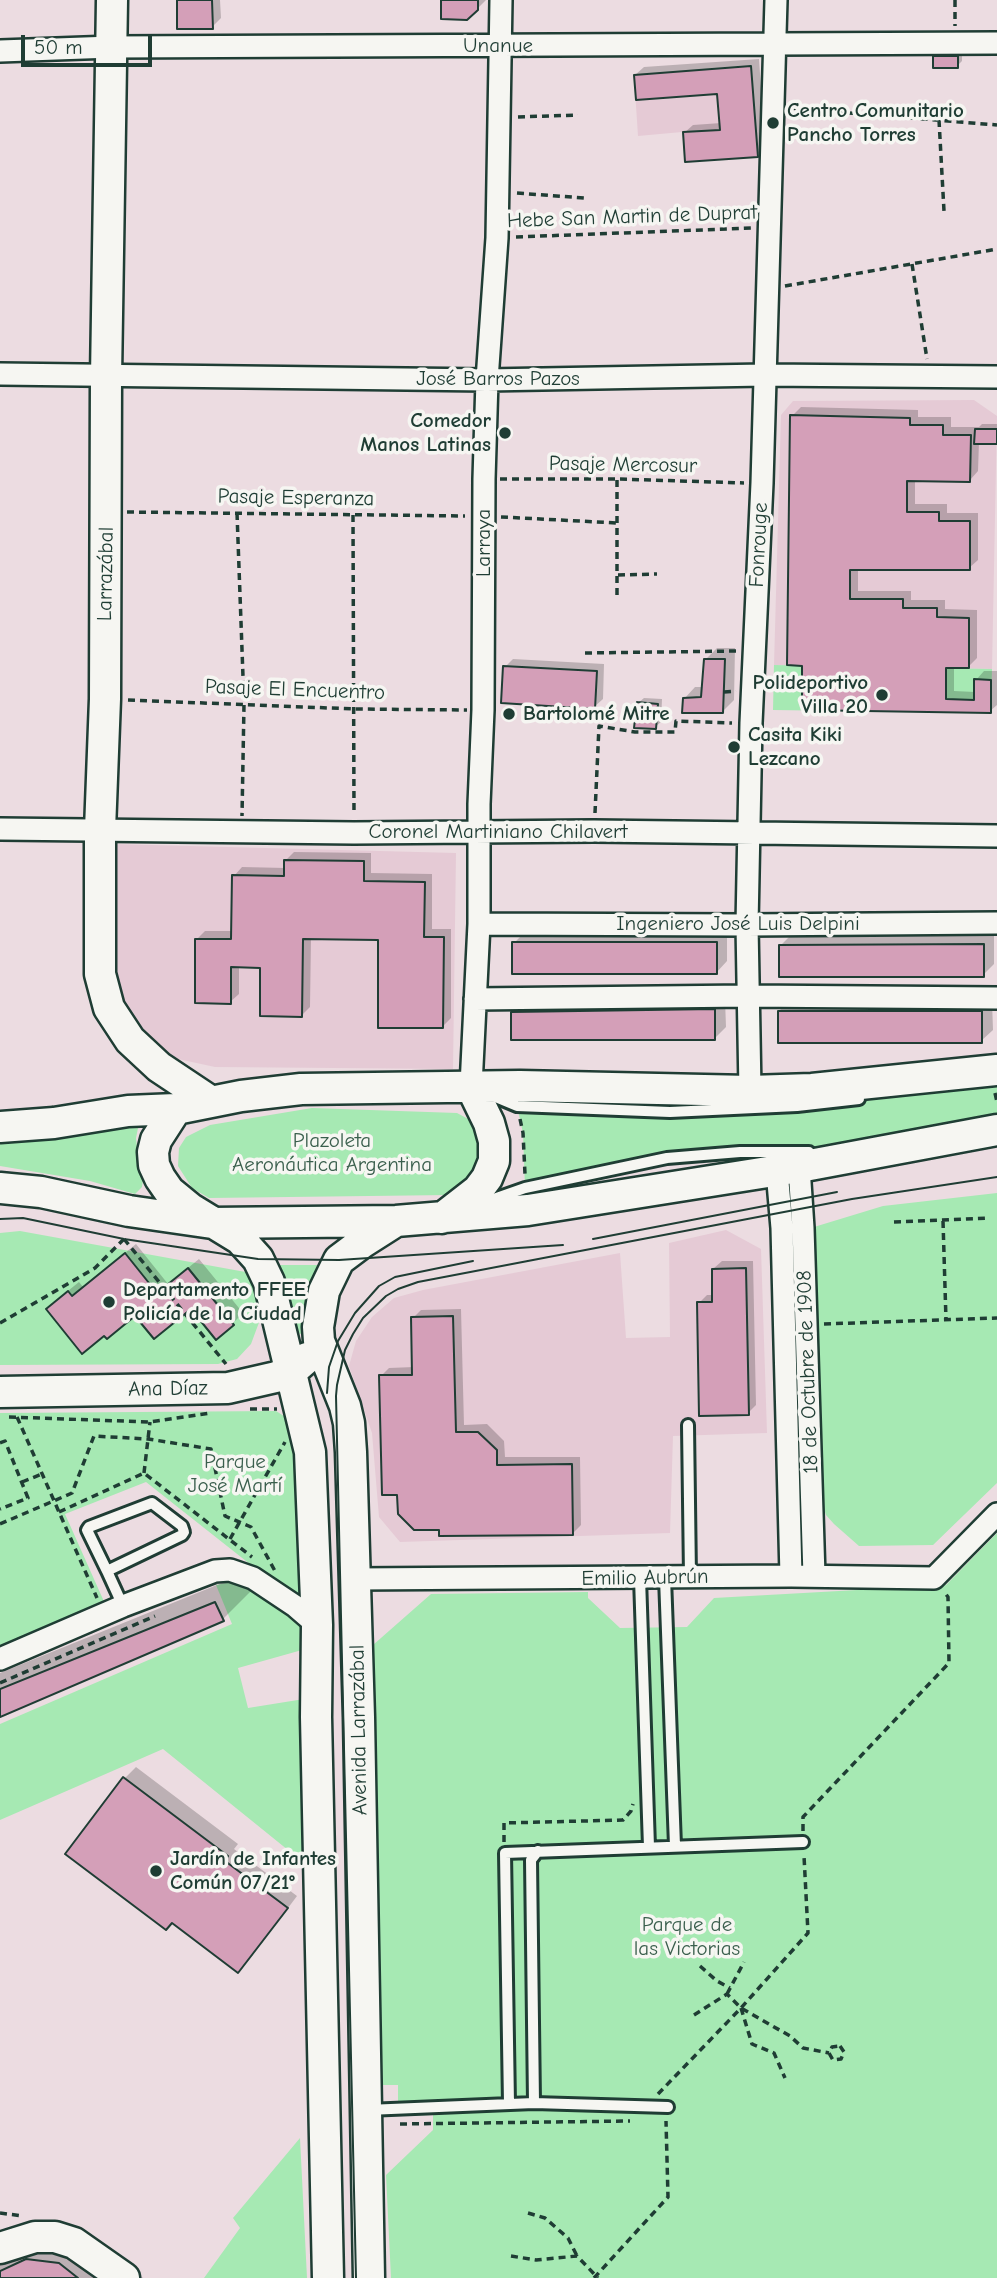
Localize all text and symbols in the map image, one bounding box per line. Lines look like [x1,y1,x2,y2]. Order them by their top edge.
scale bar [24,21,156,65]
street label: Unanue [463,33,533,59]
text: 50 m [34,35,83,59]
place label: Centro Comunitario Pancho Torres [787,98,964,148]
marker: Centro Comunitario Pancho Torres [765,115,781,131]
street label: Hebe San Martin de Duprat [507,200,757,234]
street label: José Barros Pazos [416,366,580,392]
place label: Comedor Manos Latinas [360,408,491,458]
marker: Comedor Manos Latinas [497,425,513,441]
street label: Pasaje Mercosur [549,451,697,479]
street label: Pasaje Esperanza [217,484,375,512]
street label: Fonrouge [744,502,774,588]
street label: Larraya [471,509,497,577]
street label: Larrazábal [93,527,119,621]
place label: Polideportivo Villa 20 [753,670,868,720]
street label: Pasaje El Encuentro [204,674,386,706]
marker: Polideportivo Villa 20 [874,687,890,703]
place label: Bartolomé Mitre [523,701,670,727]
marker: Bartolomé Mitre [501,706,517,722]
place label: Casita Kiki Lezcano [748,722,842,772]
marker: Casita Kiki Lezcano [726,739,742,755]
street label: Coronel Martiniano Chilavert [369,819,627,845]
street label: Ingeniero José Luis Delpini [616,911,860,937]
park label: Plazoleta Aeronáutica Argentina [232,1128,432,1178]
street label: 18 de Octubre de 1908 [792,1270,824,1474]
place label: Departamento FFEE Policía de la Ciudad [123,1277,306,1327]
marker: Departamento FFEE Policía de la Ciudad [101,1294,117,1310]
street label: Ana Díaz [128,1376,208,1402]
park label: Parque José Martí [188,1449,282,1499]
street label: Emilio Aubrún [581,1564,709,1592]
street label: Avenida Larrazábal [345,1644,373,1816]
place label: Jardín de Infantes Común 07/21° [170,1846,336,1896]
marker: Jardín de Infantes Común 07/21° [148,1863,164,1879]
park label: Parque de las Victorias [634,1912,740,1962]

